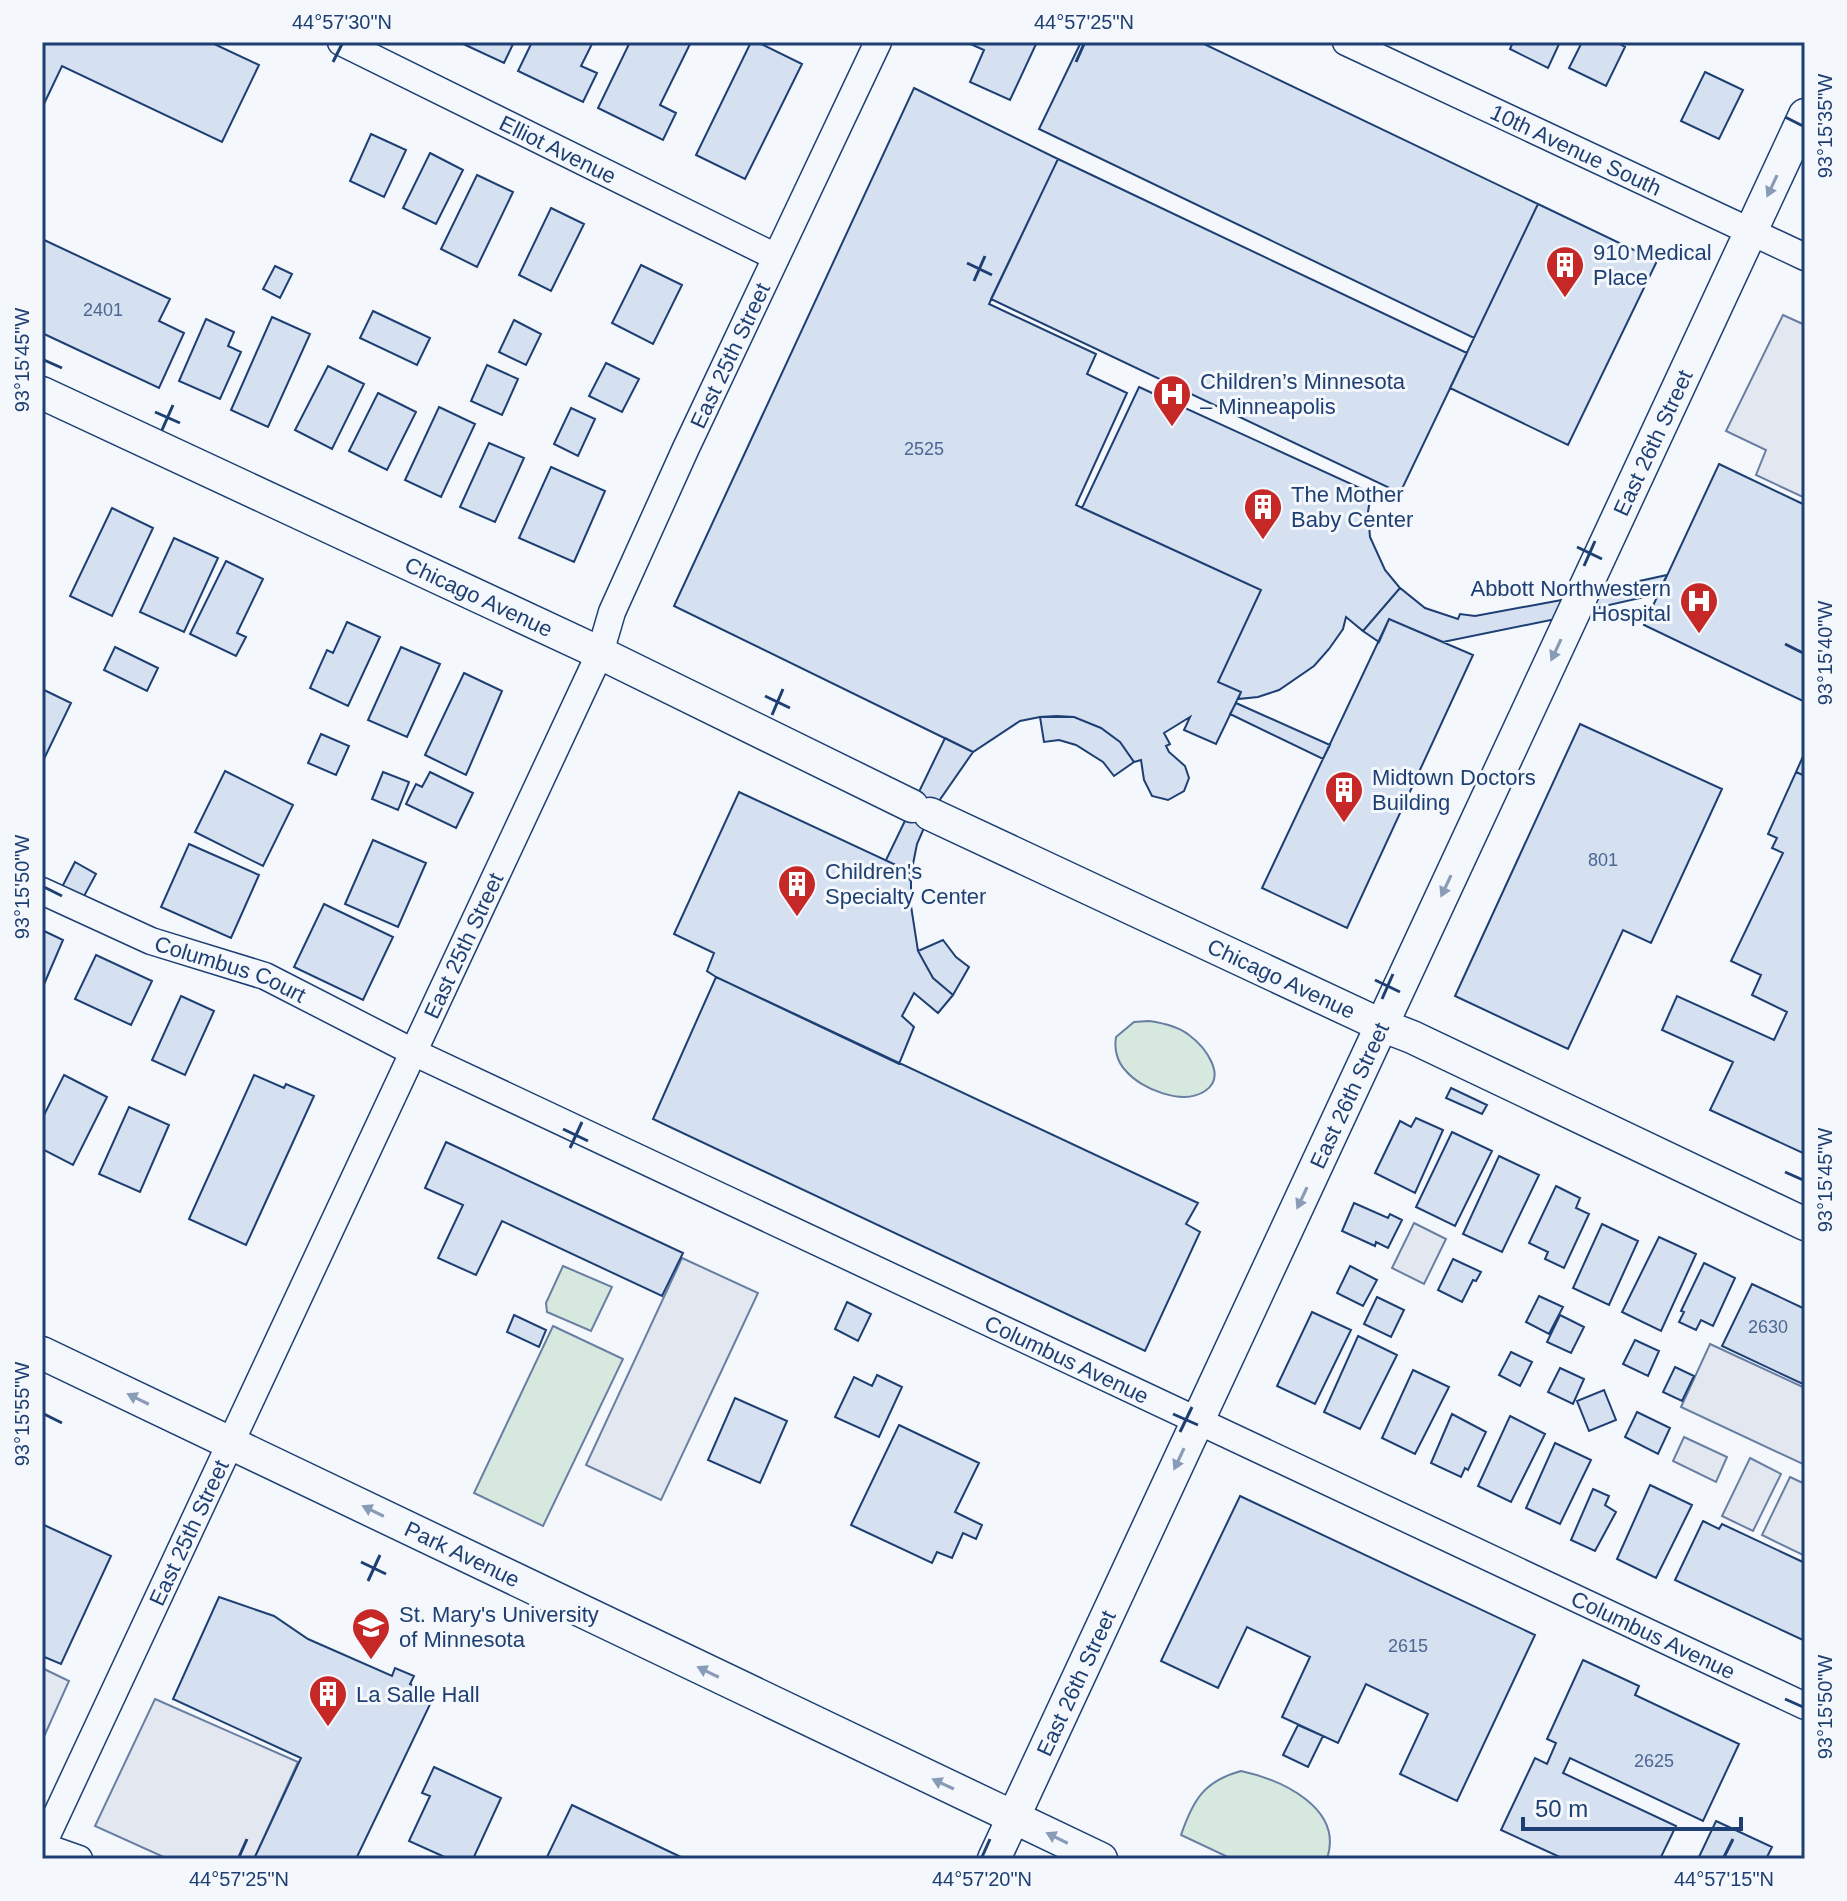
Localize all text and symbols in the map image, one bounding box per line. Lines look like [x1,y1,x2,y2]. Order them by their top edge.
text: 44°57'30"N [292,11,392,33]
text: 44°57'25"N [1034,11,1134,33]
text: 93°15'35"W [1814,74,1836,178]
street label: 10th Avenue South [1486,99,1665,201]
street label: Elliot Avenue [495,110,620,189]
one-way arrow [1765,174,1779,198]
place label: 910 Medical Place [1593,240,1712,290]
building icon: 910 Medical Place [1544,244,1586,299]
street label: East 25th Street [685,279,775,432]
house number: 2401 [83,300,123,320]
text: 93°15'45"W [11,308,33,412]
street label: East 26th Street [1608,366,1698,520]
place label: Children’s Minnesota – Minneapolis [1200,369,1406,419]
hospital icon: Children’s Minnesota – Minneapolis [1151,373,1193,428]
house number: 2525 [904,439,944,459]
place label: The Mother Baby Center [1291,482,1413,532]
building icon: The Mother Baby Center [1242,486,1284,541]
street label: Chicago Avenue [401,552,556,642]
place label: Abbott Northwestern Hospital [1470,576,1671,626]
hospital icon: Abbott Northwestern Hospital [1678,580,1720,635]
text: 93°15'40"W [1814,601,1836,705]
one-way arrow [1549,639,1563,662]
place label: Midtown Doctors Building [1372,765,1536,815]
building icon: Midtown Doctors Building [1323,769,1365,824]
text: 93°15'50"W [11,835,33,939]
house number: 801 [1588,850,1618,870]
place label: Children's Specialty Center [825,859,986,909]
building icon: Children's Specialty Center [776,863,818,918]
street label: East 25th Street [419,869,508,1023]
one-way arrow [1440,874,1453,898]
street label: Columbus Court [152,931,310,1008]
street label: Chicago Avenue [1203,934,1359,1024]
street label: East 26th Street [1305,1019,1394,1173]
text: 93°15'45"W [1814,1128,1836,1232]
one-way arrow [1295,1186,1308,1209]
street label: Columbus Avenue [981,1310,1153,1409]
house number: 2630 [1748,1317,1788,1337]
text: 93°15'55"W [11,1362,33,1466]
one-way arrow [126,1392,150,1406]
one-way arrow [1173,1447,1186,1470]
street label: East 25th Street [144,1456,234,1610]
one-way arrow [361,1504,384,1518]
street label: Park Avenue [401,1516,524,1592]
street label: Columbus Avenue [1567,1586,1739,1684]
place label: St. Mary's University of Minnesota [399,1602,599,1652]
school or university icon: St. Mary's University of Minnesota [350,1606,392,1661]
street label: East 26th Street [1032,1606,1121,1760]
house number: 2615 [1388,1636,1428,1656]
text: 93°15'50"W [1814,1655,1836,1759]
one-way arrow [697,1665,720,1679]
building icon: La Salle Hall [307,1673,349,1728]
place label: La Salle Hall [356,1682,480,1707]
house number: 2625 [1634,1751,1674,1771]
one-way arrow [931,1777,955,1791]
scale bar [1523,1781,1741,1831]
text: 50 m [1535,1795,1588,1822]
one-way arrow [1045,1831,1069,1845]
text: 44°57'25"N [189,1868,289,1890]
text: 44°57'20"N [932,1868,1032,1890]
text: 44°57'15"N [1674,1868,1774,1890]

